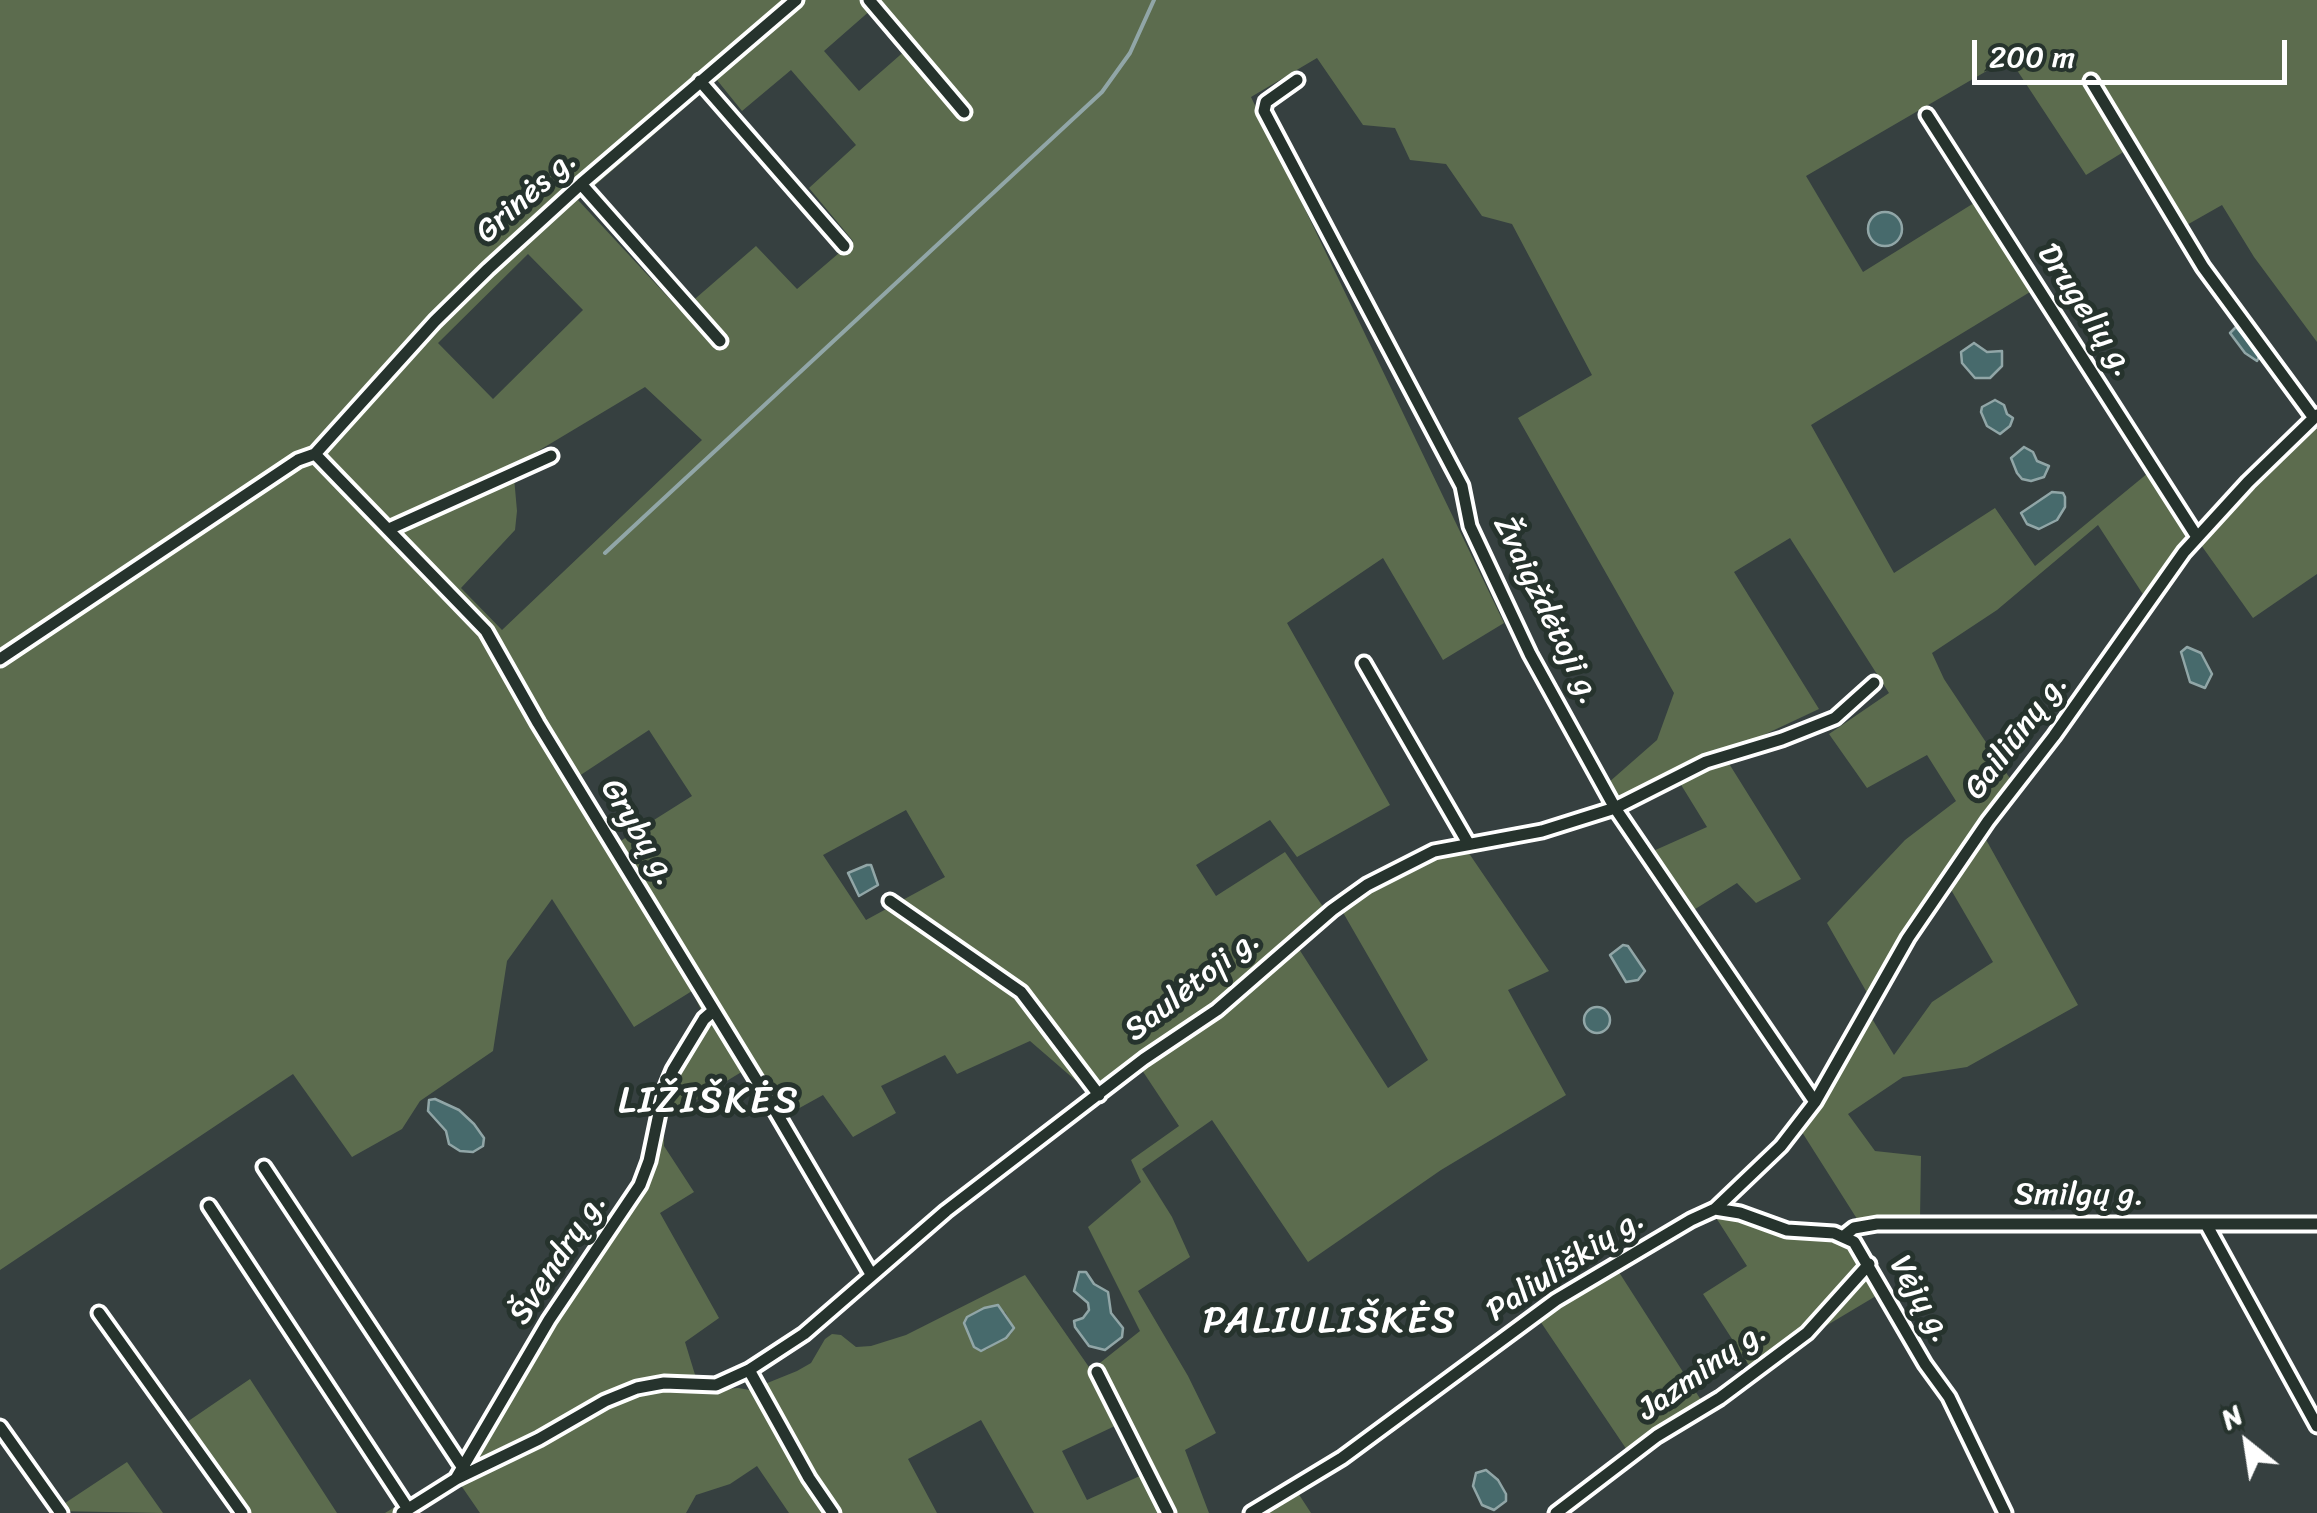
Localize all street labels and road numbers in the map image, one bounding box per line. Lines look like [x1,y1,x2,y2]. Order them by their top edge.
street label: Grinės g. [469,142,585,252]
street label: Drugelių g. [2028,237,2142,385]
street label: Žvaigždėtoji g. [1484,510,1608,712]
street label: Gailiūnų g. [1957,666,2077,808]
street label: Grybų g. [591,773,685,893]
street label: Saulėtoji g. [1118,921,1268,1051]
street label: Smilgų g. [2014,1177,2144,1215]
street label: Švendrų g. [502,1186,616,1332]
street label: Paliuliškių g. [1480,1201,1652,1331]
street label: Vėjų g. [1880,1249,1960,1351]
street label: Jazminų g. [1631,1314,1775,1430]

